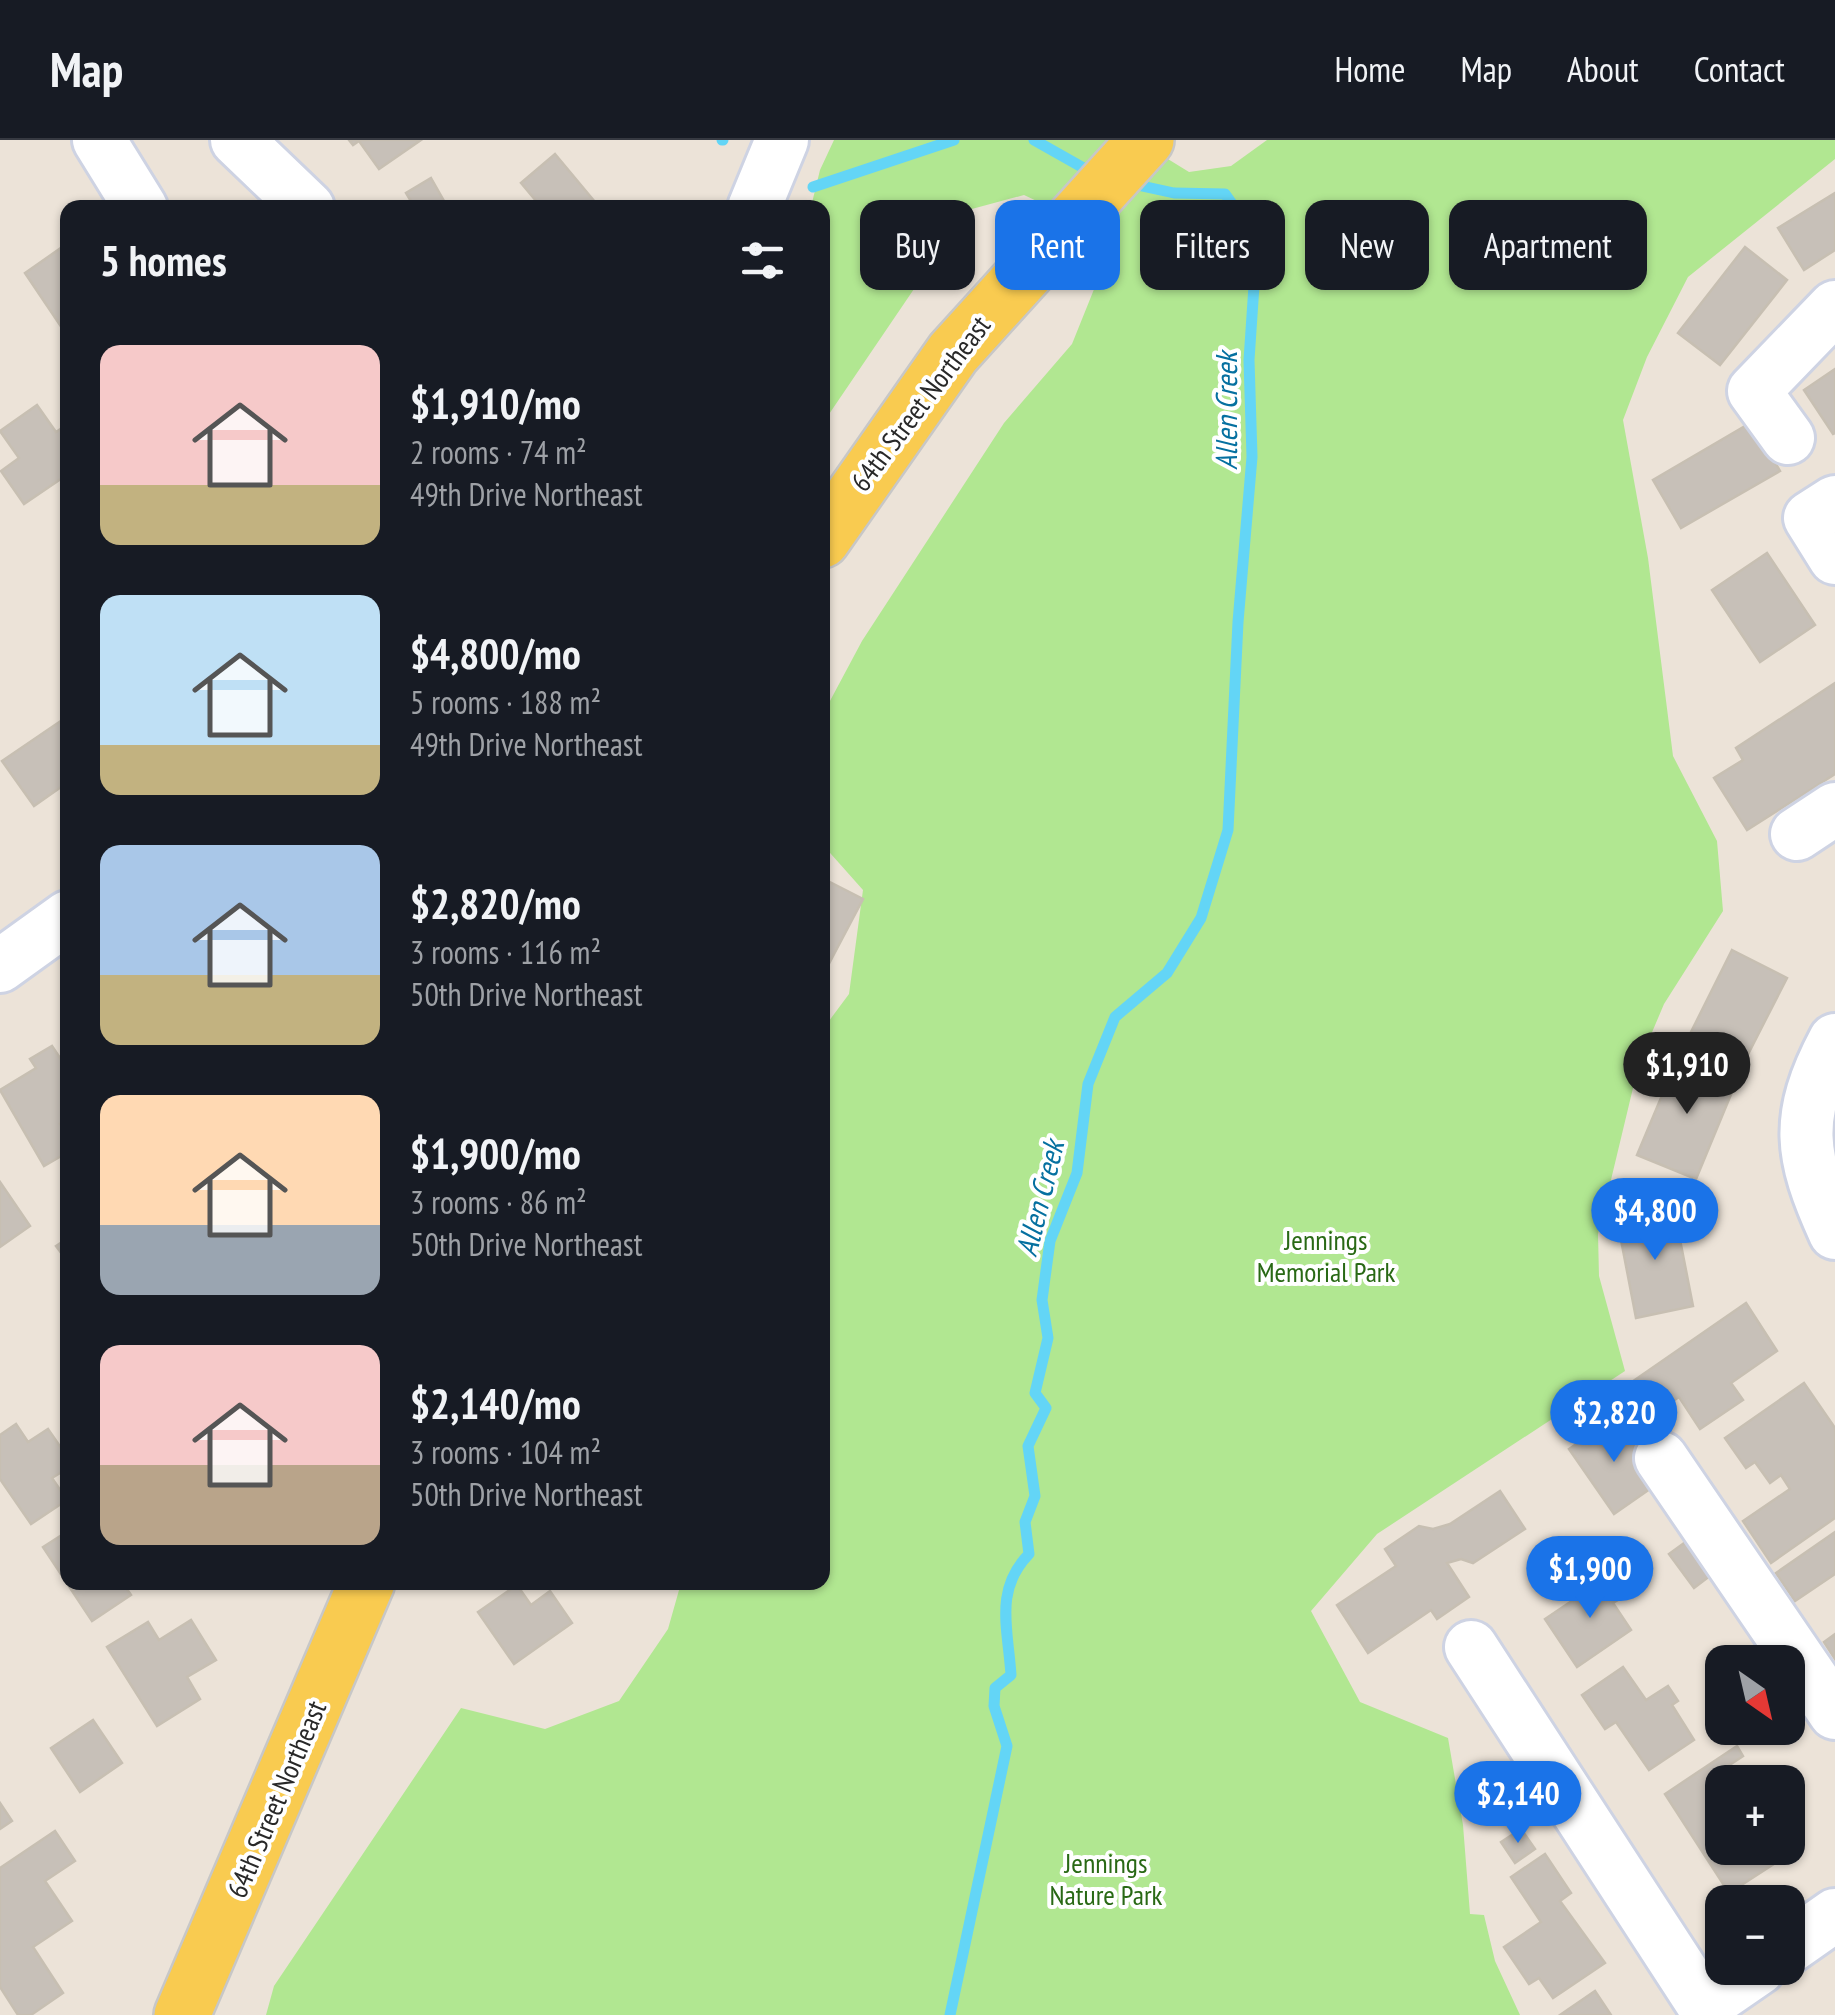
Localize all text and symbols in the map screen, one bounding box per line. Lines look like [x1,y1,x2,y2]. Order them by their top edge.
text: Map [50,38,123,100]
text: Home [1334,46,1406,92]
text: Map [1461,46,1512,92]
text: About [1567,46,1639,92]
text: Contact [1694,46,1785,92]
chip: Buy [860,200,975,290]
chip: Rent [995,200,1120,290]
chip: Filters [1140,200,1285,290]
chip: New [1305,200,1429,290]
chip: Apartment [1449,200,1647,290]
text: 5 homes [100,233,227,288]
icon: filters [735,233,790,288]
street label: 64th Street Northeast [842,308,998,498]
water label: Allen Creek [1206,349,1245,470]
text: $1,910/mo [410,376,581,431]
icon: home [180,385,300,505]
text: 2 rooms · 74 m² [410,431,587,473]
text: 49th Drive Northeast [410,473,642,515]
text: $4,800/mo [410,626,581,681]
icon: home [180,635,300,755]
text: 5 rooms · 188 m² [410,681,601,723]
text: 49th Drive Northeast [410,723,642,765]
text: $2,820/mo [410,876,581,931]
icon: home [180,885,300,1005]
text: 3 rooms · 116 m² [410,931,601,973]
text: 50th Drive Northeast [410,973,642,1015]
pin: $1,910 [1606,1032,1768,1117]
text: $1,910 [1645,1043,1729,1085]
text: $1,900/mo [410,1126,581,1181]
water label: Allen Creek [1006,1133,1073,1260]
icon: home [180,1135,300,1255]
pin: $4,800 [1574,1178,1736,1263]
text: 3 rooms · 86 m² [410,1181,587,1223]
text: $4,800 [1613,1189,1697,1231]
park label: Jennings Memorial Park [1257,1221,1396,1290]
text: 50th Drive Northeast [410,1223,642,1265]
text: $2,140/mo [410,1376,581,1431]
pin: $2,820 [1533,1380,1695,1465]
icon: home [180,1385,300,1505]
text: $2,820 [1572,1391,1656,1433]
text: 3 rooms · 104 m² [410,1431,601,1473]
text: 50th Drive Northeast [410,1473,642,1515]
pin: $1,900 [1509,1536,1671,1621]
text: $1,900 [1548,1547,1632,1589]
north arrow [1705,1645,1805,1745]
map controls [1705,1645,1805,1985]
street label: 64th Street Northeast [218,1695,334,1903]
pin: $2,140 [1437,1761,1599,1846]
button: + [1705,1765,1805,1865]
text: $2,140 [1476,1772,1560,1814]
park label: Jennings Nature Park [1050,1844,1163,1913]
button: − [1705,1885,1805,1985]

